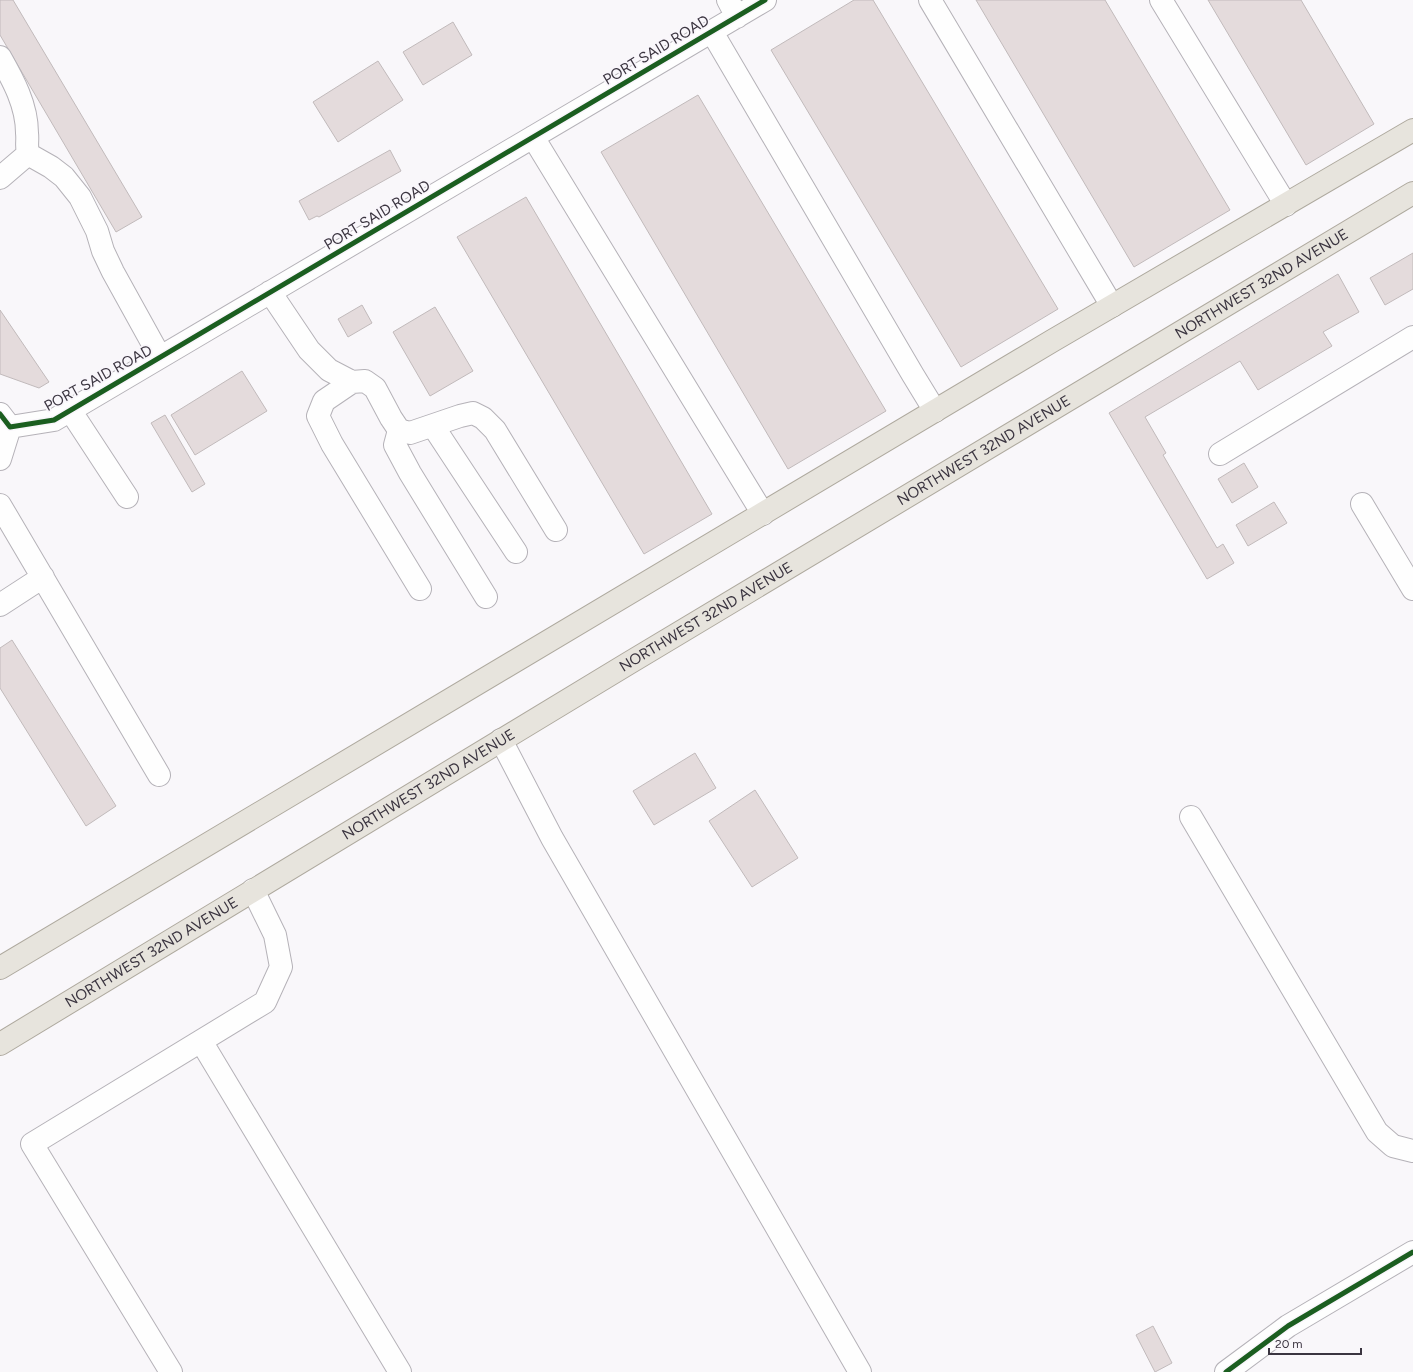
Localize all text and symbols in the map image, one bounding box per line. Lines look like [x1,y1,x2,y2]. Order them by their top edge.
street label: PORT SAID ROAD [600,11,712,89]
street label: PORT SAID ROAD [321,176,433,254]
street label: NORTHWEST 32ND AVENUE [1172,225,1352,343]
street label: PORT SAID ROAD [41,341,155,415]
street label: NORTHWEST 32ND AVENUE [894,391,1074,509]
street label: NORTHWEST 32ND AVENUE [616,558,796,676]
street label: NORTHWEST 32ND AVENUE [339,725,518,844]
street label: NORTHWEST 32ND AVENUE [62,893,241,1012]
scale bar [1269,1330,1361,1356]
text: 20 m [1275,1337,1303,1351]

